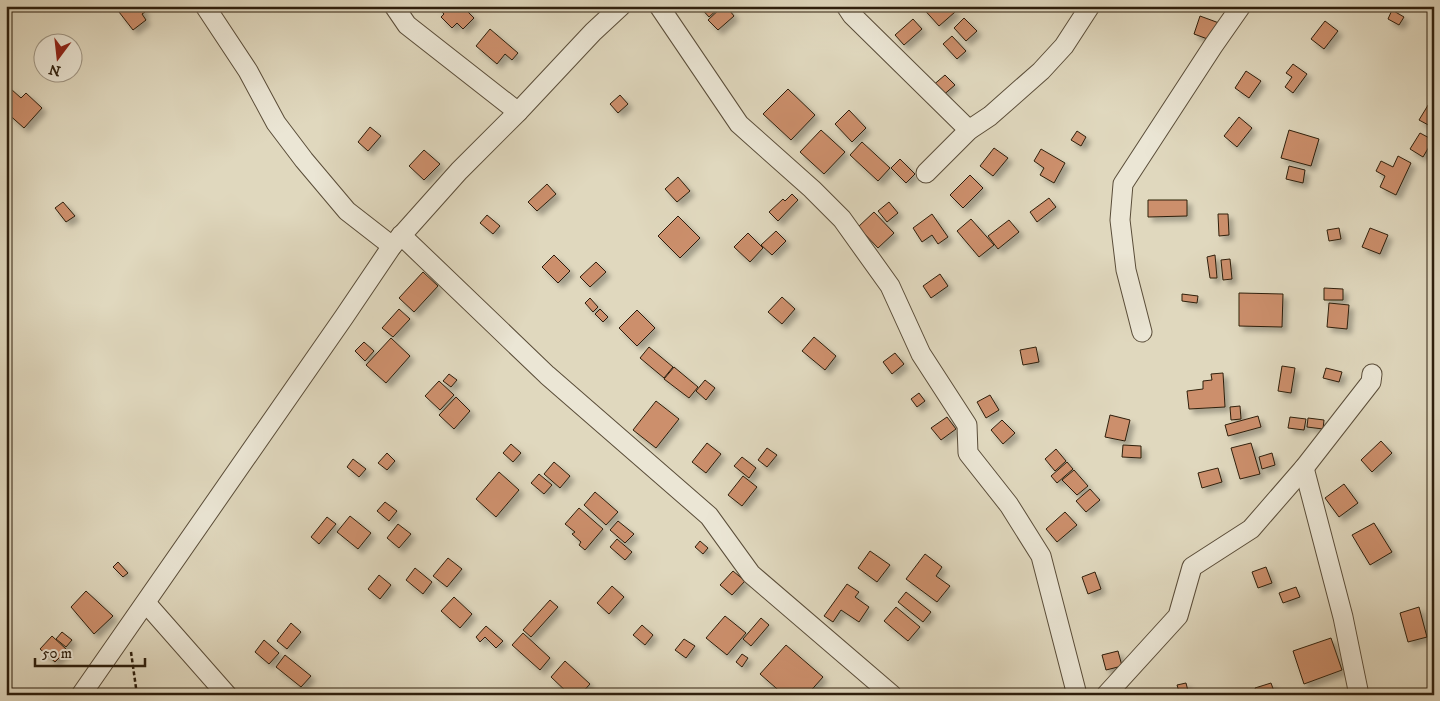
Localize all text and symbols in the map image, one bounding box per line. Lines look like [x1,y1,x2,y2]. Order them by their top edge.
north arrow [32,32,82,82]
text: N [47,59,63,80]
scale bar [35,636,145,668]
text: 50 m [42,644,72,663]

